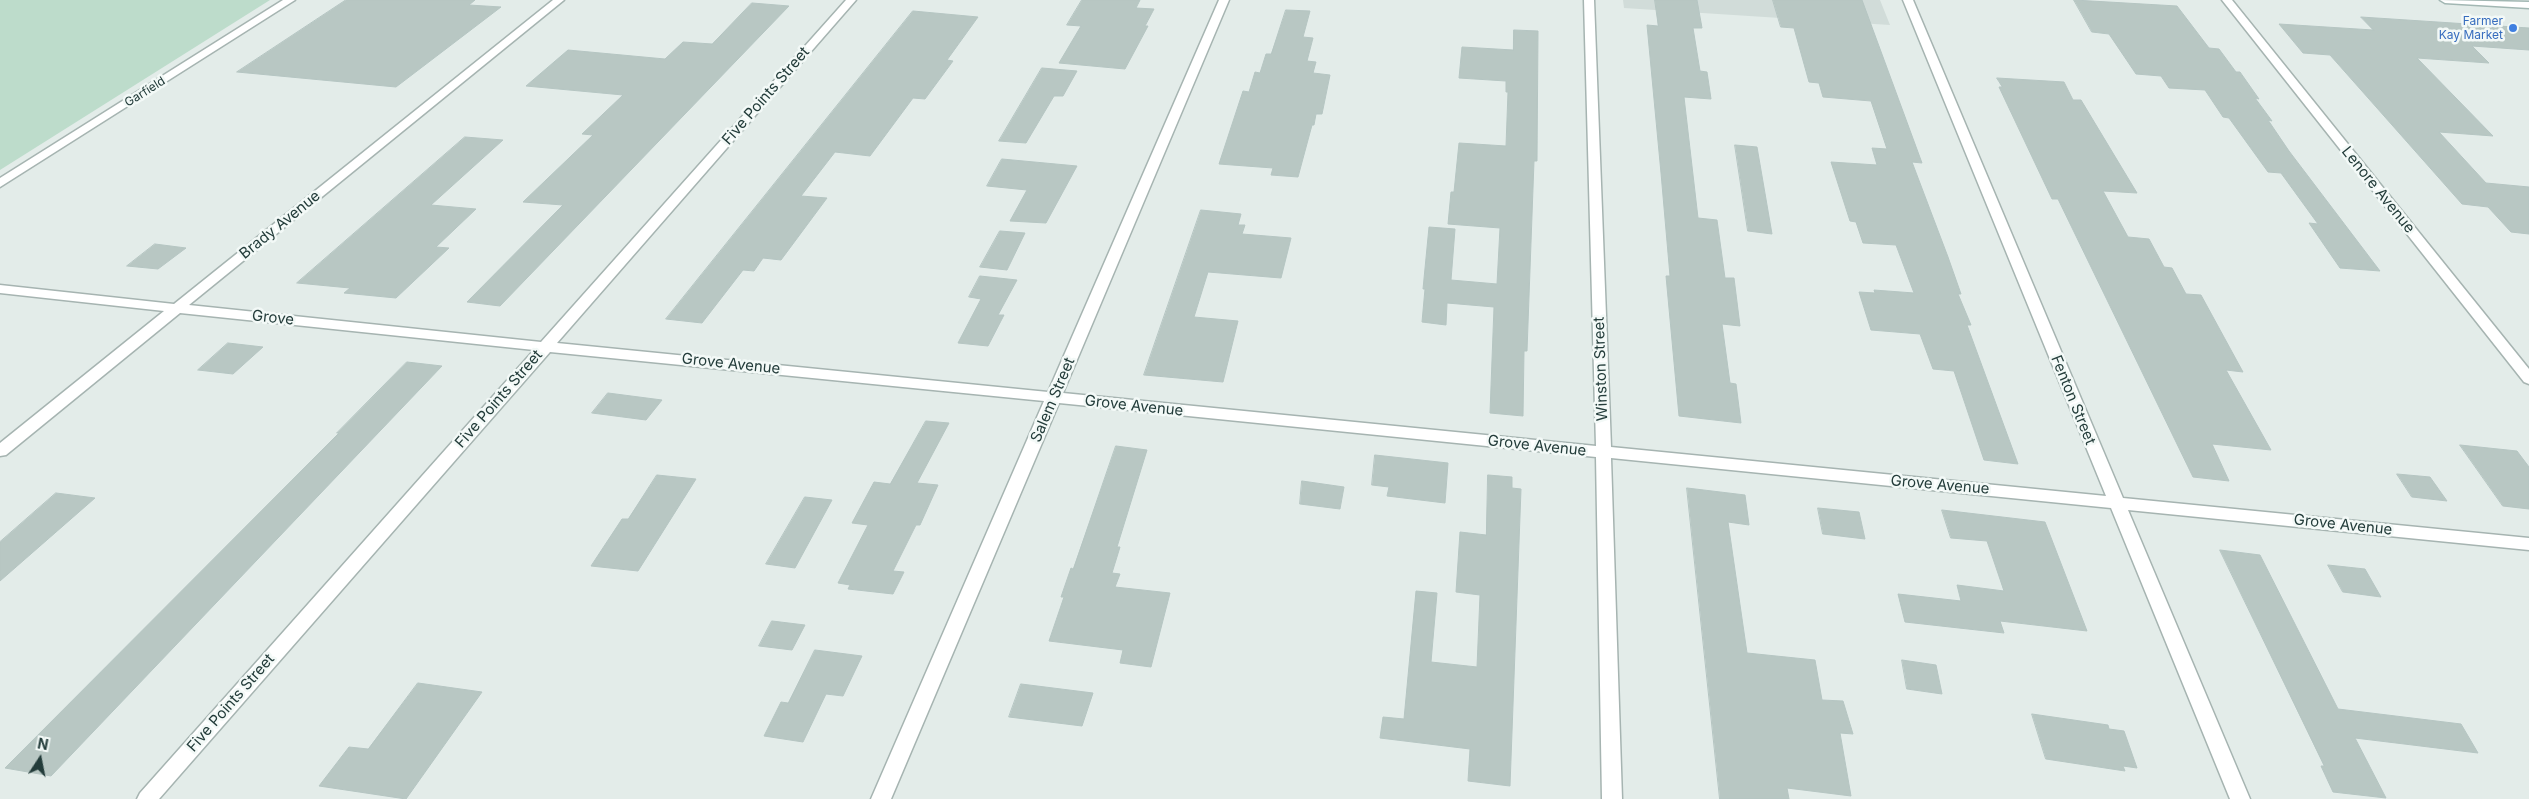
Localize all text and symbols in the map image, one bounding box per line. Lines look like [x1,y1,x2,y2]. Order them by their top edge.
place label: Farmer Kay Market [2439,14,2503,42]
marker: Farmer Kay Market [2507,22,2519,34]
street label: Five Points Street [719,43,813,149]
street label: Garfield [122,74,168,110]
street label: Lenore Avenue [2338,143,2418,237]
street label: Brady Avenue [236,187,324,263]
street label: Grove [251,307,295,329]
street label: Winston Street [1590,317,1612,421]
street label: Five Points Street [452,346,546,452]
street label: Grove Avenue [681,350,781,378]
street label: Fenton Street [2047,353,2099,447]
street label: Salem Street [1027,355,1079,445]
street label: Grove Avenue [1084,392,1184,420]
street label: Grove Avenue [1487,432,1587,460]
street label: Grove Avenue [1890,472,1990,498]
street label: Grove Avenue [2293,511,2393,539]
street label: Five Points Street [184,650,278,756]
north arrow [15,734,65,784]
text: N [36,734,50,753]

